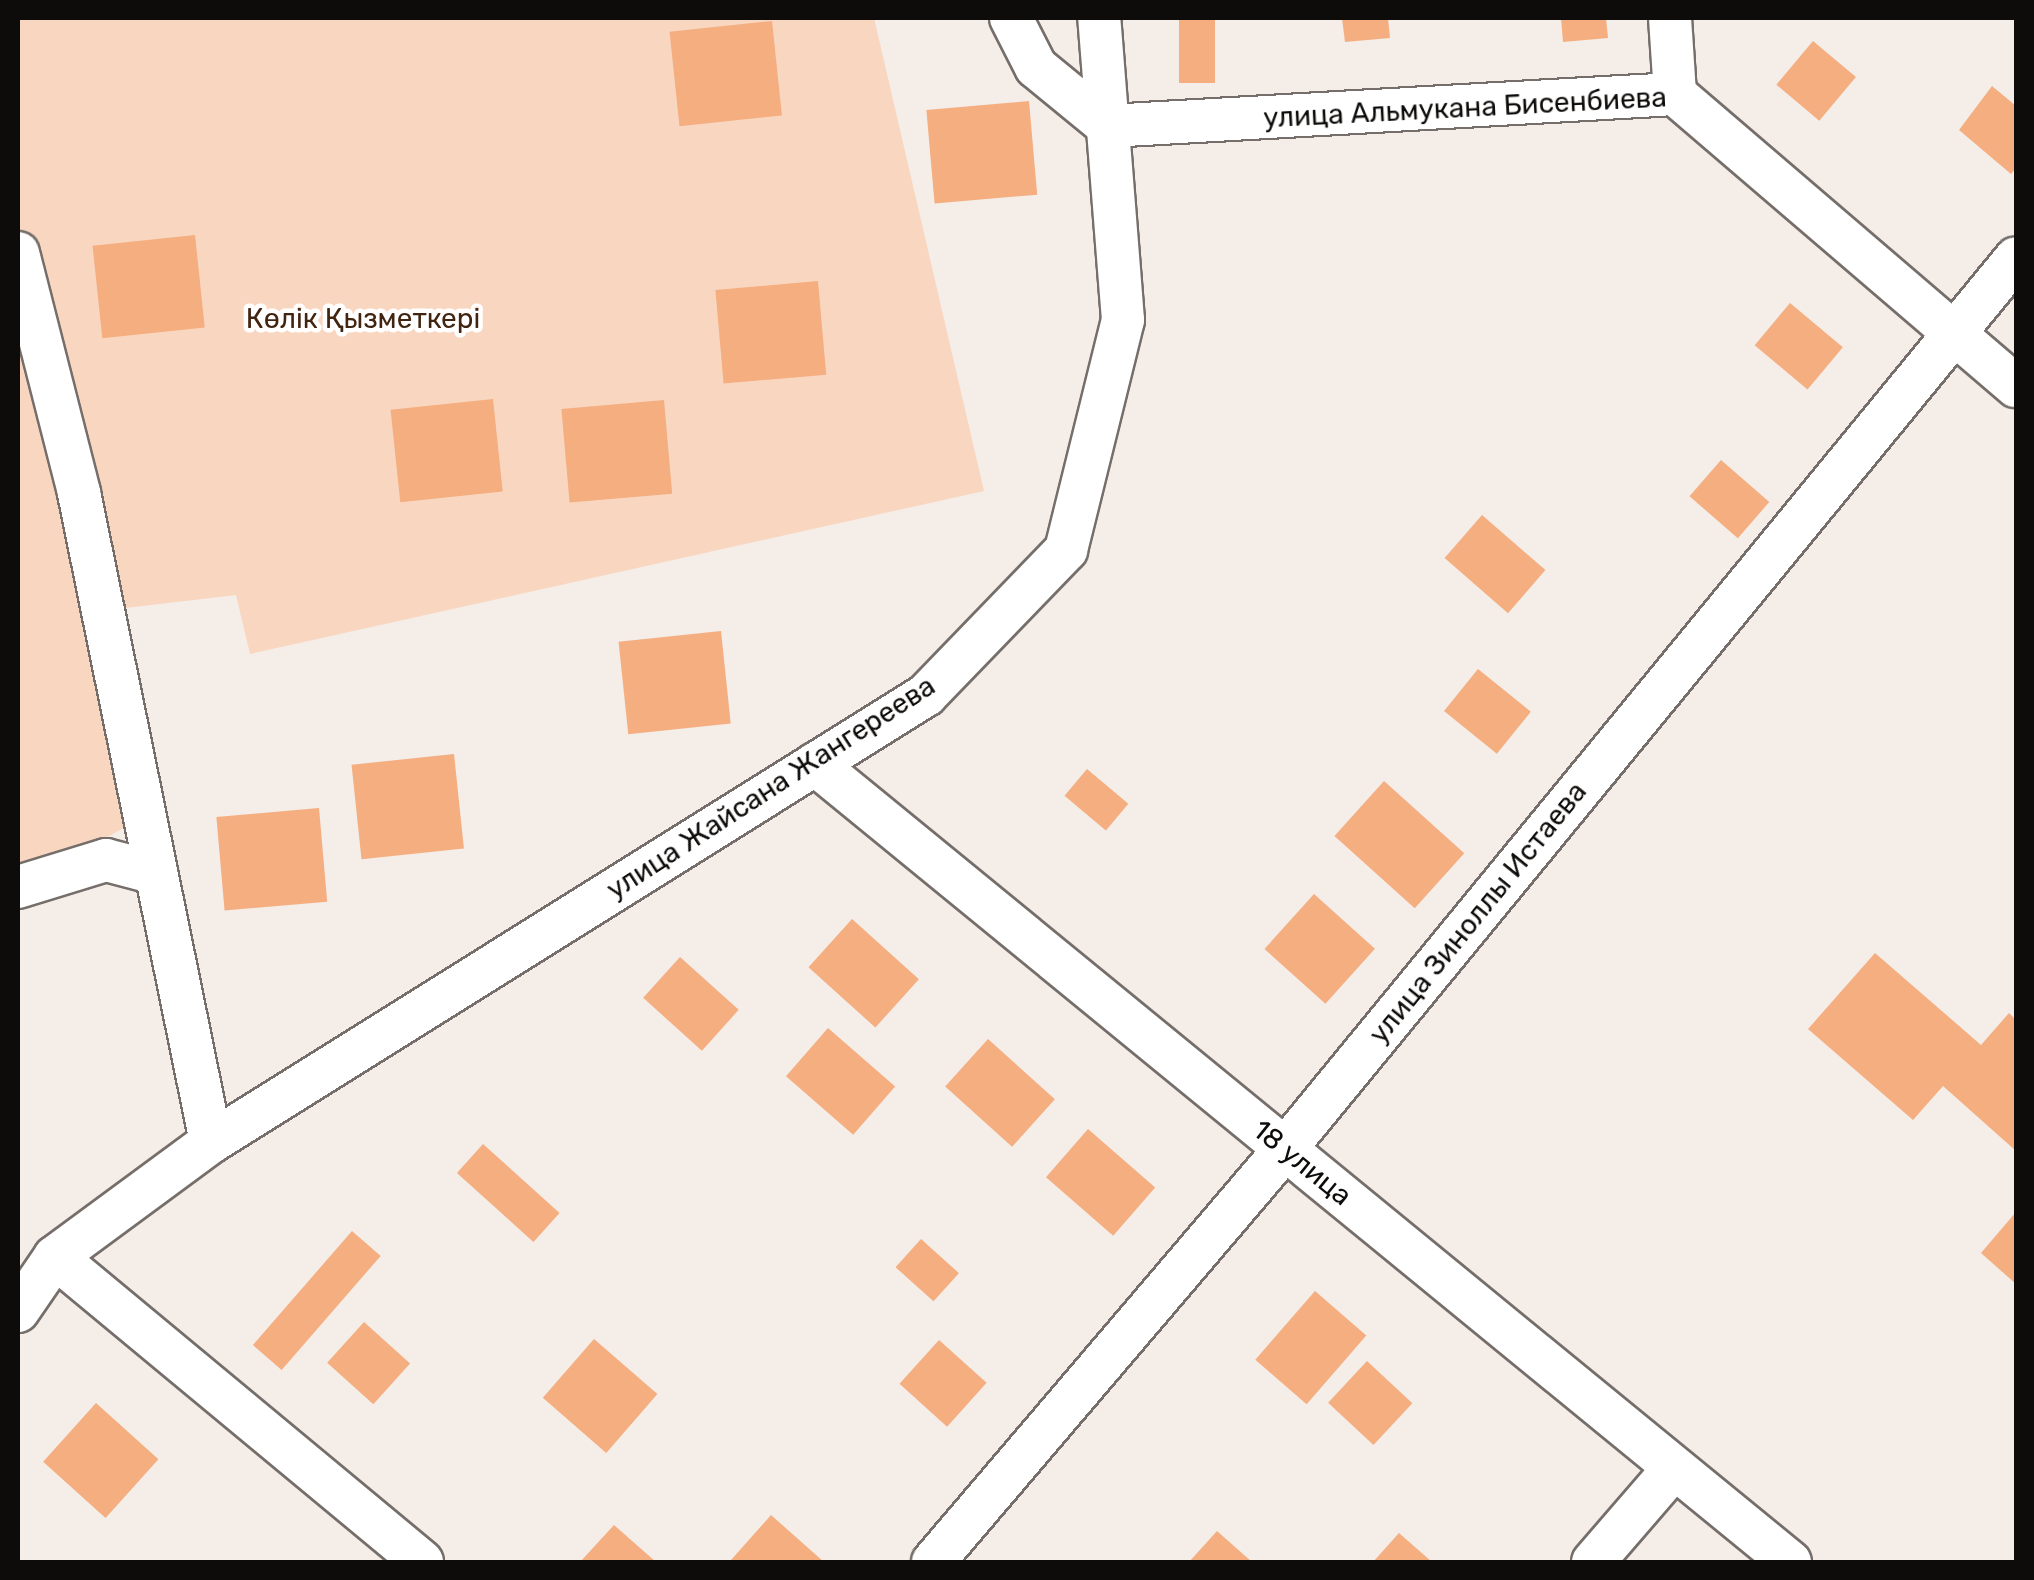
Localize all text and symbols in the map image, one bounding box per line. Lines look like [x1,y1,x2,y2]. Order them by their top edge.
street label: улица Альмукана Бисенбиева [1262,81,1668,135]
park label: Көлік Қызметкері [246,302,480,336]
street label: улица Жайсана Жангереева [600,669,942,907]
street label: улица Зиноллы Истаева [1362,775,1594,1051]
street label: 18 улица [1246,1113,1358,1213]

